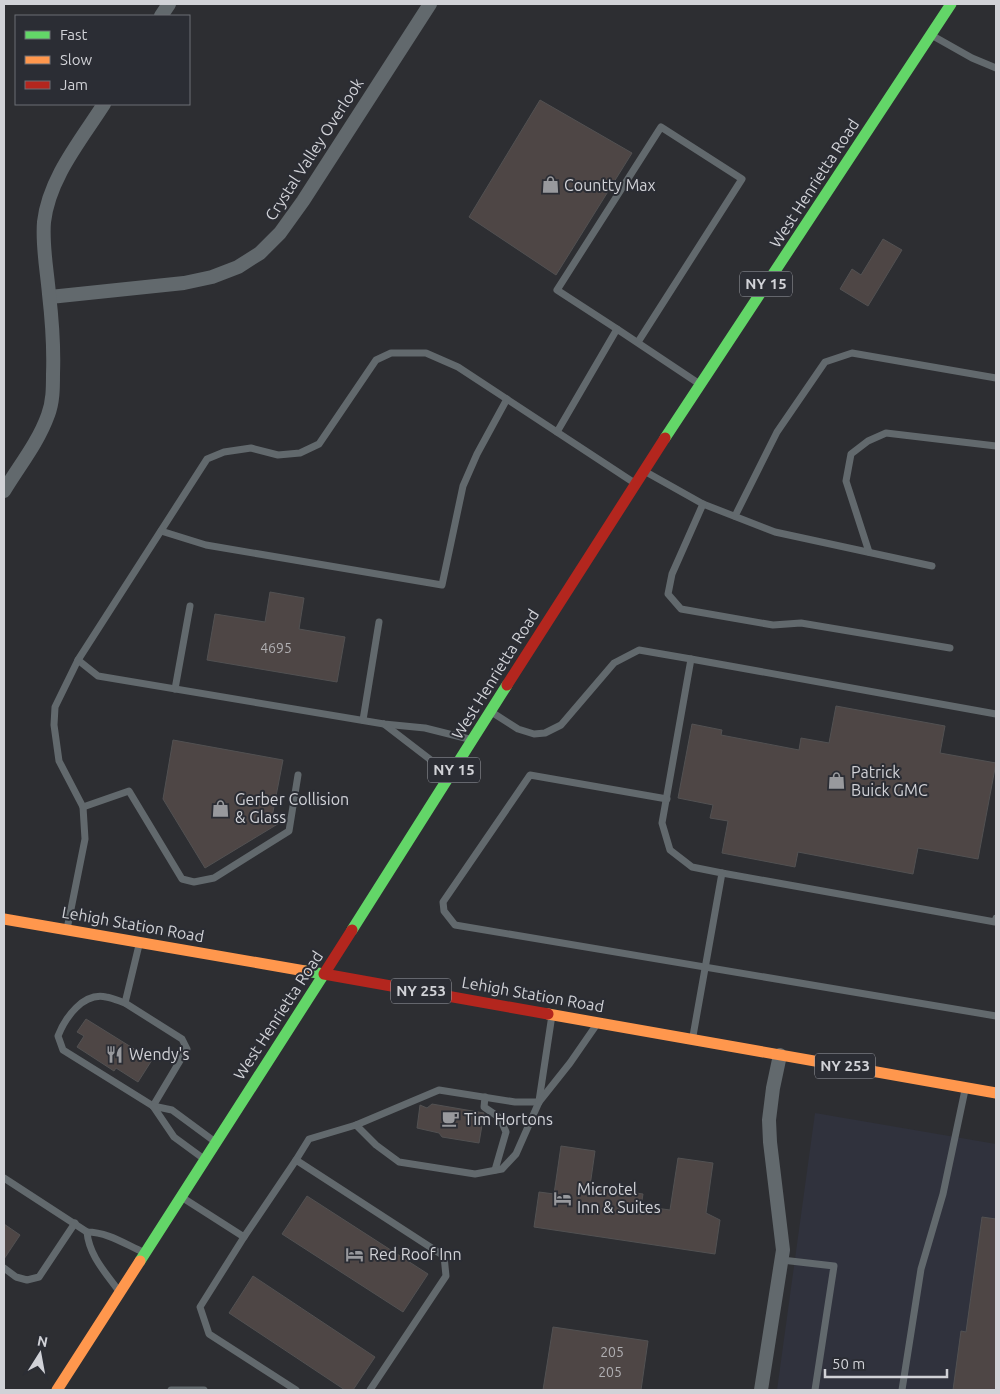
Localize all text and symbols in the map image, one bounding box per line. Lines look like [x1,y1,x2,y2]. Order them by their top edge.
legend [15,15,190,105]
text: Fast [60,26,88,43]
text: Slow [60,51,93,68]
street label: Crystal Valley Overlook [261,74,367,224]
text: Jam [60,76,88,93]
street label: West Henrietta Road [766,115,862,251]
shop icon: Countty Max [540,175,560,195]
place label: Countty Max [564,176,656,194]
road number: NY 15 [740,272,792,296]
street label: West Henrietta Road [448,606,542,742]
house number: 4695 [260,640,292,656]
road number: NY 15 [428,758,480,782]
place label: Patrick Buick GMC [851,763,928,799]
shop icon: Patrick Buick GMC [827,771,847,791]
place label: Gerber Collision & Glass [235,790,349,826]
shop icon: Gerber Collision & Glass [211,798,231,818]
street label: Lehigh Station Road [60,903,206,945]
street label: West Henrietta Road [230,947,326,1083]
street label: Lehigh Station Road [460,973,606,1015]
road number: NY 253 [391,978,451,1004]
restaurant icon: Wendy's [105,1044,125,1064]
place label: Wendy's [129,1045,189,1063]
road number: NY 253 [815,1054,875,1078]
cafe icon: Tim Hortons [440,1109,460,1129]
place label: Tim Hortons [464,1110,553,1128]
place label: Microtel Inn & Suites [577,1180,661,1216]
hotel icon: Microtel Inn & Suites [553,1188,573,1208]
hotel icon: Red Roof Inn [345,1244,365,1264]
place label: Red Roof Inn [369,1245,462,1263]
north arrow [15,1329,65,1379]
text: N [36,1332,49,1350]
house number: 205 [600,1344,624,1360]
scale bar [825,1346,948,1378]
text: 50 m [832,1355,865,1372]
house number: 205 [598,1364,622,1380]

